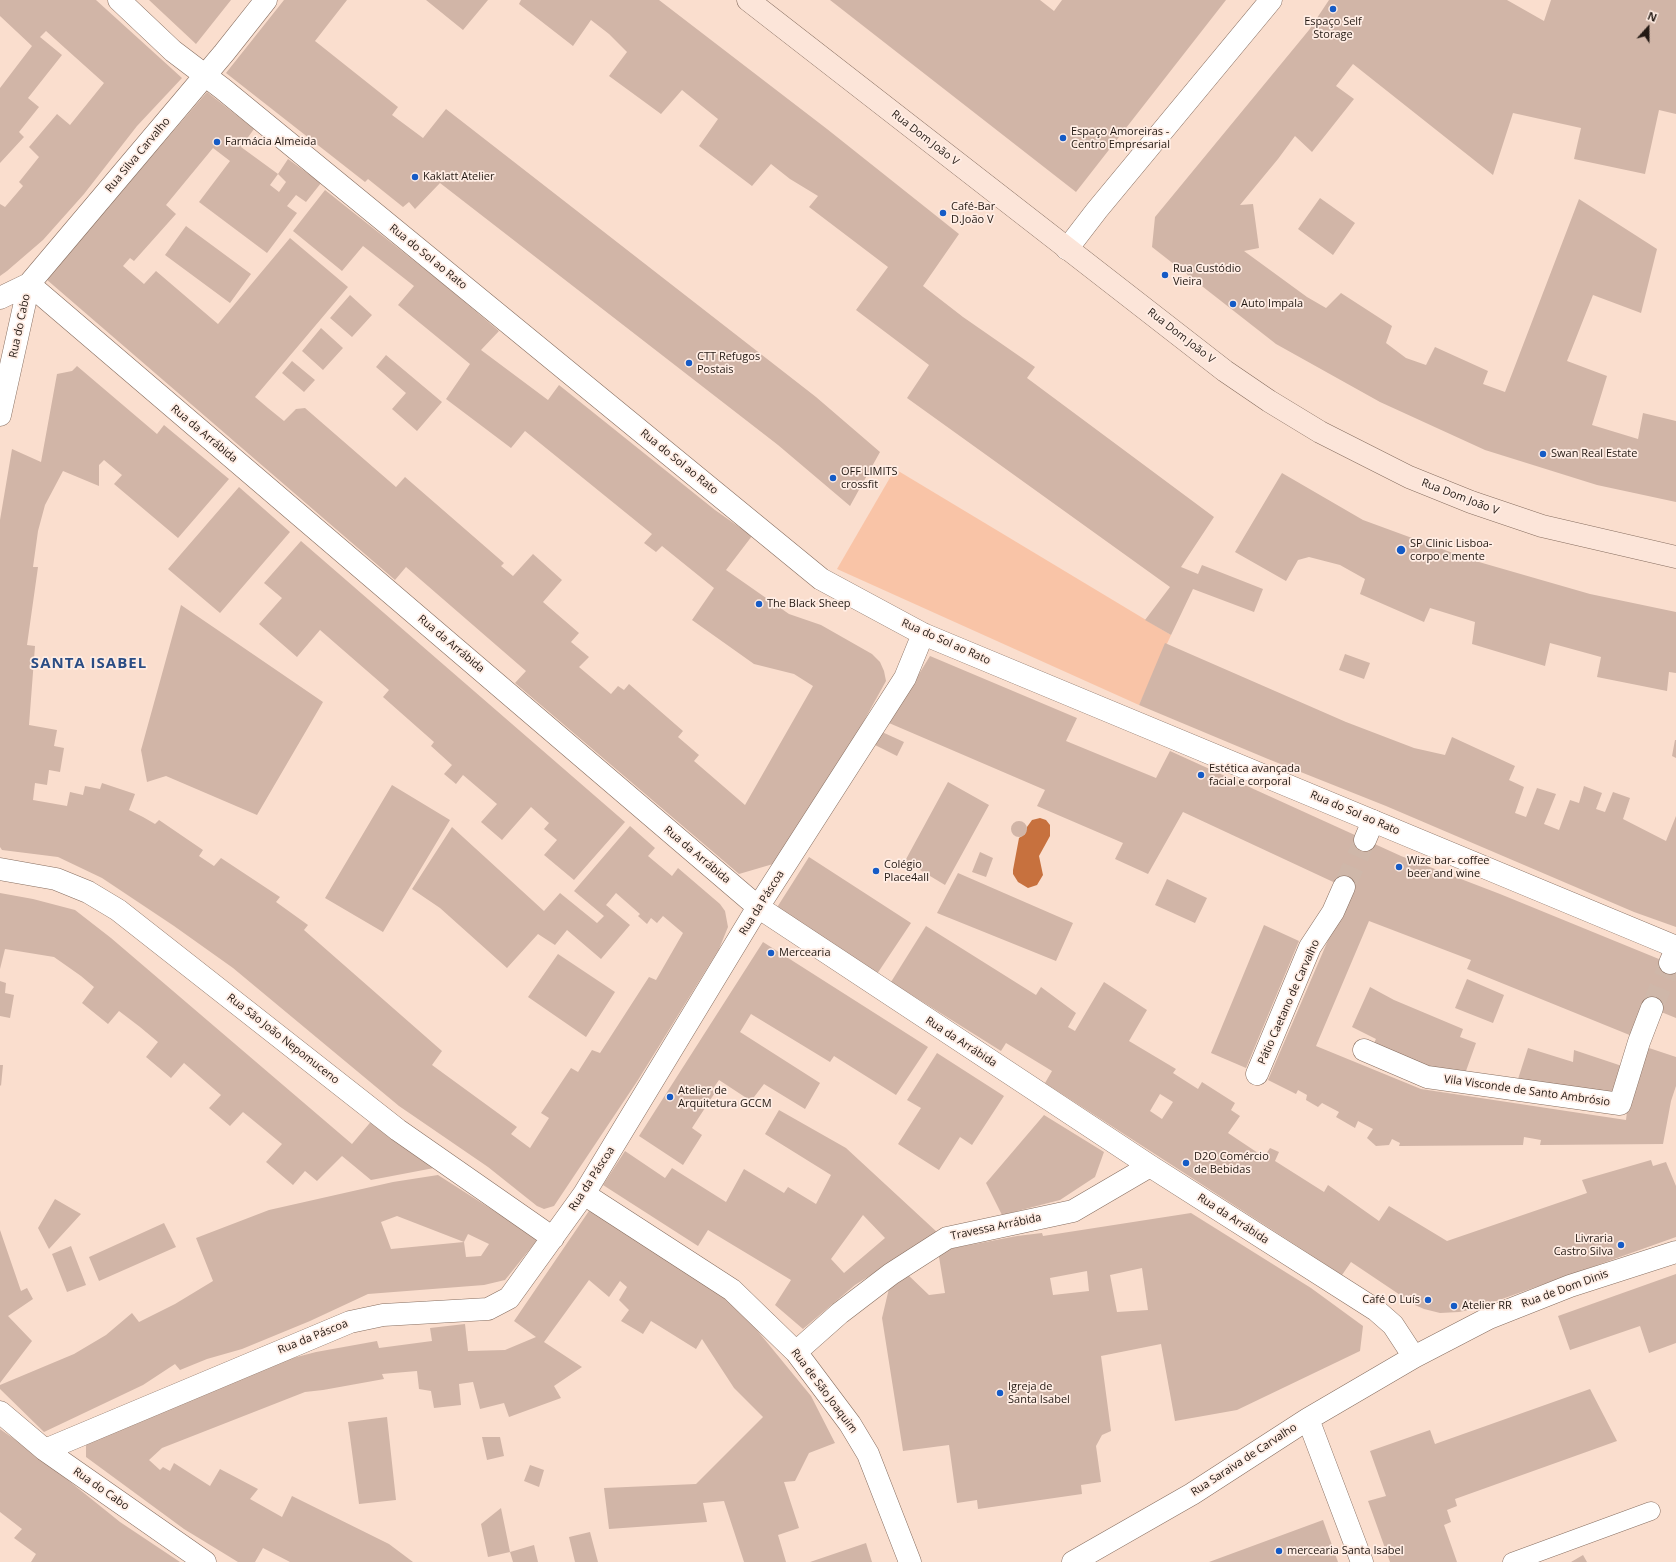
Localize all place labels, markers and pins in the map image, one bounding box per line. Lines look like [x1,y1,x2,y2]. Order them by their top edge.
marker: Espaço Self Storage [1328,4,1338,14]
place label: Espaço Self Storage [1304,15,1362,41]
place label: Espaço Amoreiras - Centro Empresarial [1071,125,1170,151]
marker: Espaço Amoreiras - Centro Empresarial [1058,133,1068,143]
place label: Farmácia Almeida [225,135,316,149]
marker: Farmácia Almeida [212,137,222,147]
place label: Kaklatt Atelier [423,170,494,184]
marker: Kaklatt Atelier [410,172,420,182]
place label: Café-Bar D.João V [951,200,995,226]
marker: Café-Bar D.João V [938,208,948,218]
place label: Rua Custódio Vieira [1173,262,1241,288]
marker: Rua Custódio Vieira [1160,270,1170,280]
place label: Auto Impala [1241,297,1303,311]
marker: Auto Impala [1228,299,1238,309]
place label: CTT Refugos Postais [697,350,760,376]
marker: CTT Refugos Postais [684,358,694,368]
place label: Swan Real Estate [1551,447,1637,461]
marker: Swan Real Estate [1538,449,1548,459]
place label: OFF LIMITS crossfit [841,465,898,491]
marker: OFF LIMITS crossfit [828,473,838,483]
place label: SP Clinic Lisboa- corpo e mente [1410,537,1492,563]
marker: SP Clinic Lisboa- corpo e mente [1395,544,1407,556]
place label: The Black Sheep [767,597,851,611]
marker: The Black Sheep [754,599,764,609]
place label: Estética avançada facial e corporal [1209,762,1300,788]
marker: Estética avançada facial e corporal [1196,770,1206,780]
place label: Wize bar- coffee beer and wine [1407,854,1490,880]
place label: Colégio Place4all [884,858,929,884]
marker: Wize bar- coffee beer and wine [1394,862,1404,872]
marker: Colégio Place4all [871,866,881,876]
place label: Mercearia [779,946,831,960]
marker: Mercearia [766,948,776,958]
place label: Atelier de Arquitetura GCCM [678,1084,772,1110]
marker: Atelier de Arquitetura GCCM [665,1092,675,1102]
place label: D2O Comércio de Bebidas [1194,1150,1269,1176]
marker: D2O Comércio de Bebidas [1181,1158,1191,1168]
place label: Livraria Castro Silva [1554,1232,1613,1258]
marker: Livraria Castro Silva [1616,1240,1626,1250]
place label: Café O Luís [1362,1293,1420,1307]
marker: Café O Luís [1423,1295,1433,1305]
place label: Atelier RR [1462,1299,1512,1313]
marker: Atelier RR [1449,1301,1459,1311]
place label: Igreja de Santa Isabel [1008,1380,1070,1406]
marker: Igreja de Santa Isabel [995,1388,1005,1398]
place label: mercearia Santa Isabel [1287,1544,1404,1558]
marker: mercearia Santa Isabel [1274,1546,1284,1556]

